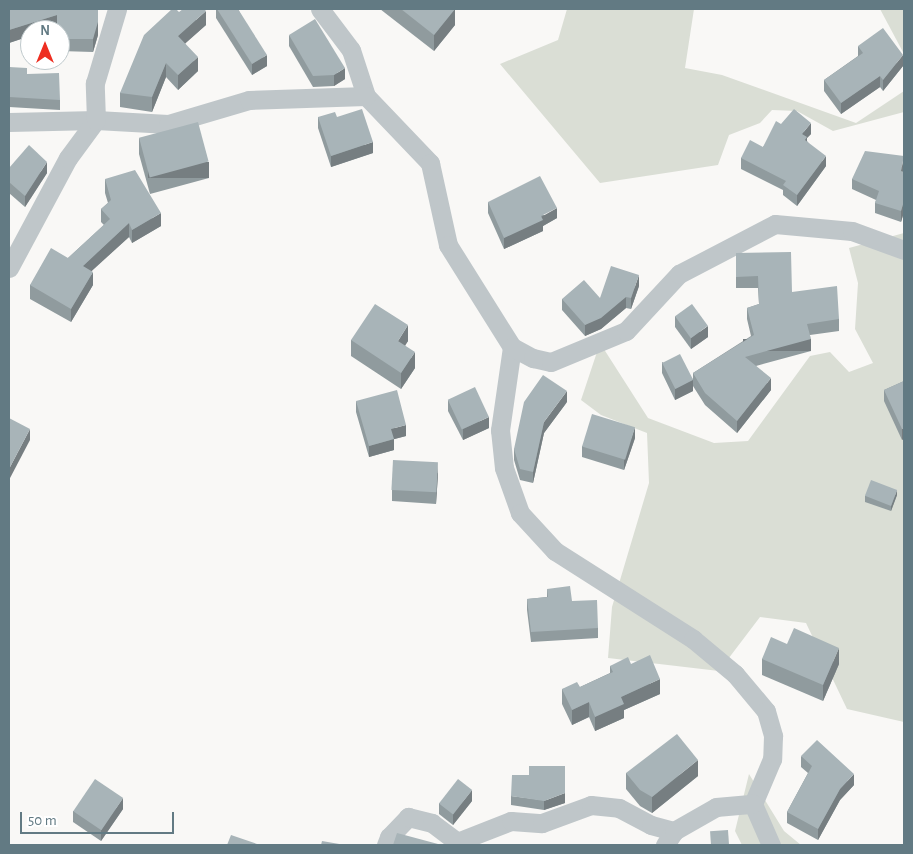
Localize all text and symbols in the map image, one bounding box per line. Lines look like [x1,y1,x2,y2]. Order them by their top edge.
north arrow [20,20,70,70]
text: N [40,24,50,38]
scale bar [22,802,176,834]
text: 50 m [28,813,57,828]

